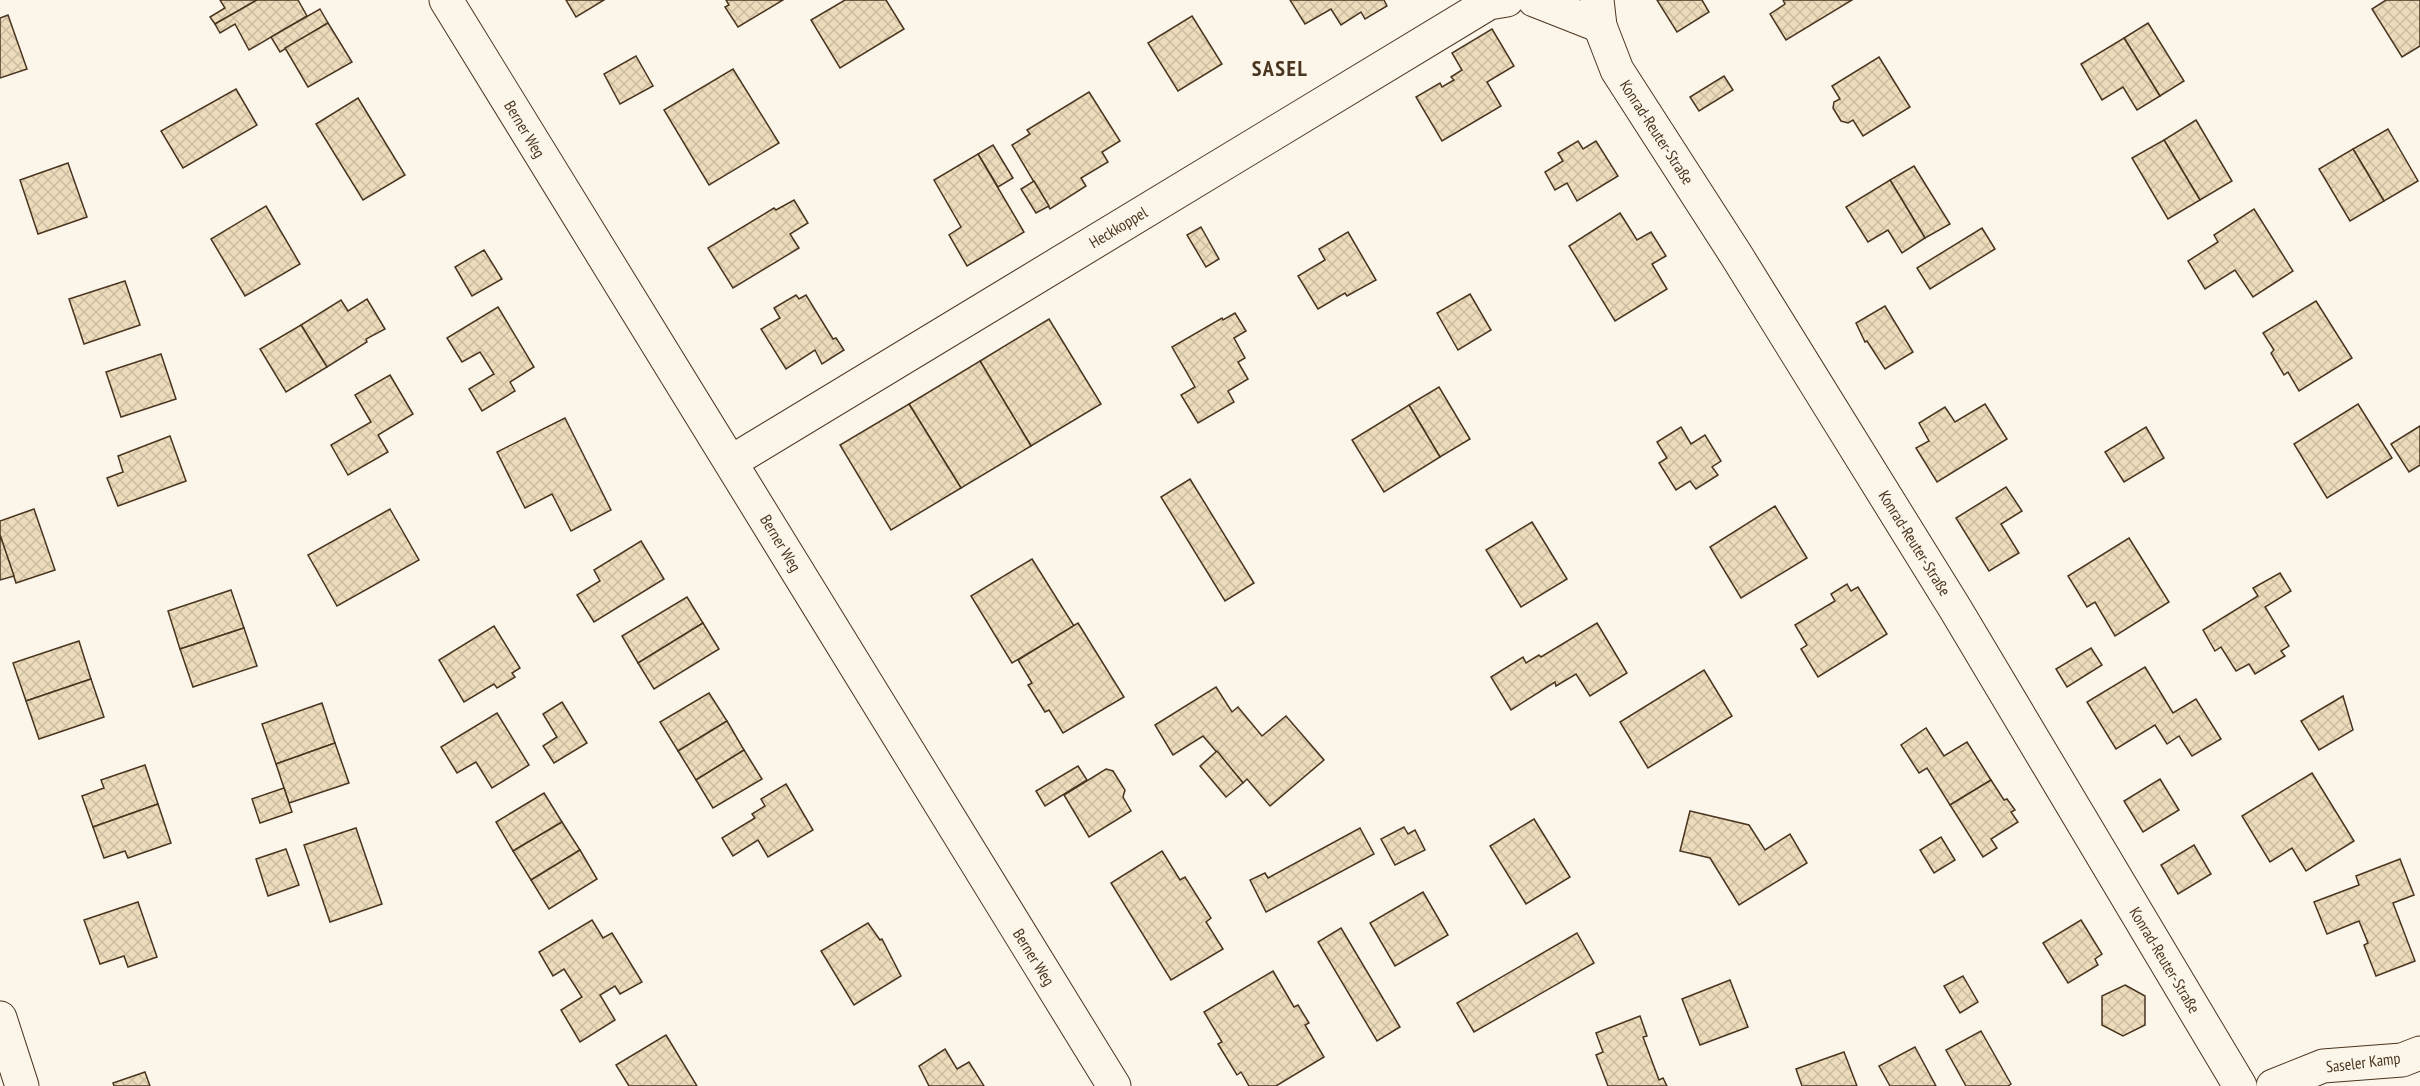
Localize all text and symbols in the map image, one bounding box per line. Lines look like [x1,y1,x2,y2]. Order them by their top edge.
district label: SASEL [1252,54,1308,82]
street label: Konrad-Reuter-Straße [1616,76,1698,188]
street label: Berner Weg [500,97,550,161]
street label: Heckkoppel [1085,202,1151,252]
street label: Konrad-Reuter-Straße [1875,487,1955,599]
street label: Berner Weg [756,511,806,575]
street label: Konrad-Reuter-Straße [2125,903,2205,1017]
street label: Berner Weg [1009,925,1059,989]
street label: Saseler Kamp [2325,1048,2401,1076]

